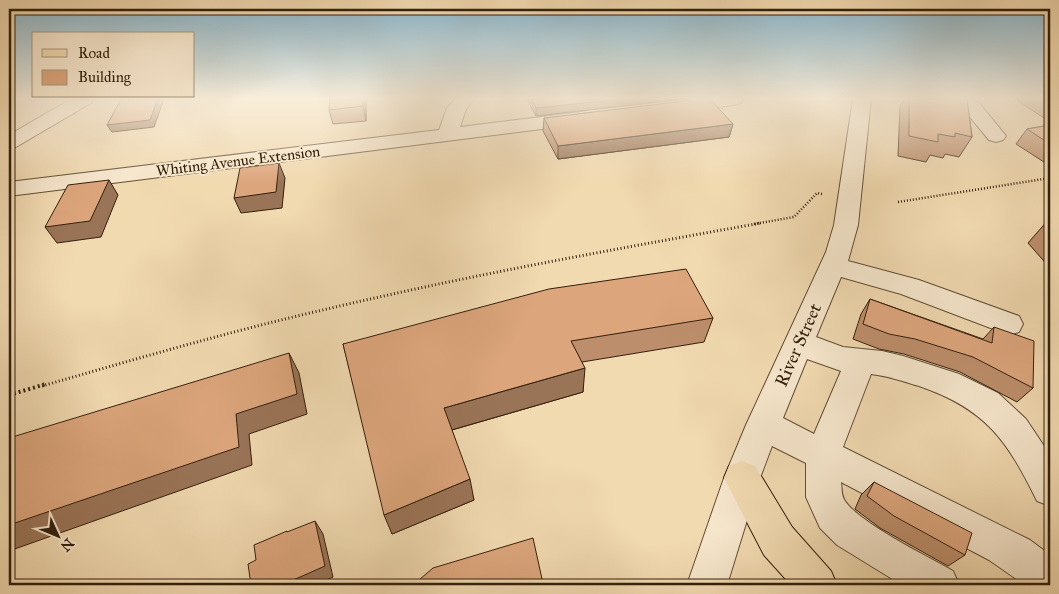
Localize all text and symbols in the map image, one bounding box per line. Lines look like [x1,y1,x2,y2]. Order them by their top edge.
legend [32,32,195,98]
text: Road [78,44,110,62]
text: Building [78,68,132,86]
street label: Whiting Avenue Extension [155,142,321,180]
street label: River Street [770,299,826,390]
north arrow [32,512,82,562]
text: N [57,535,77,555]

